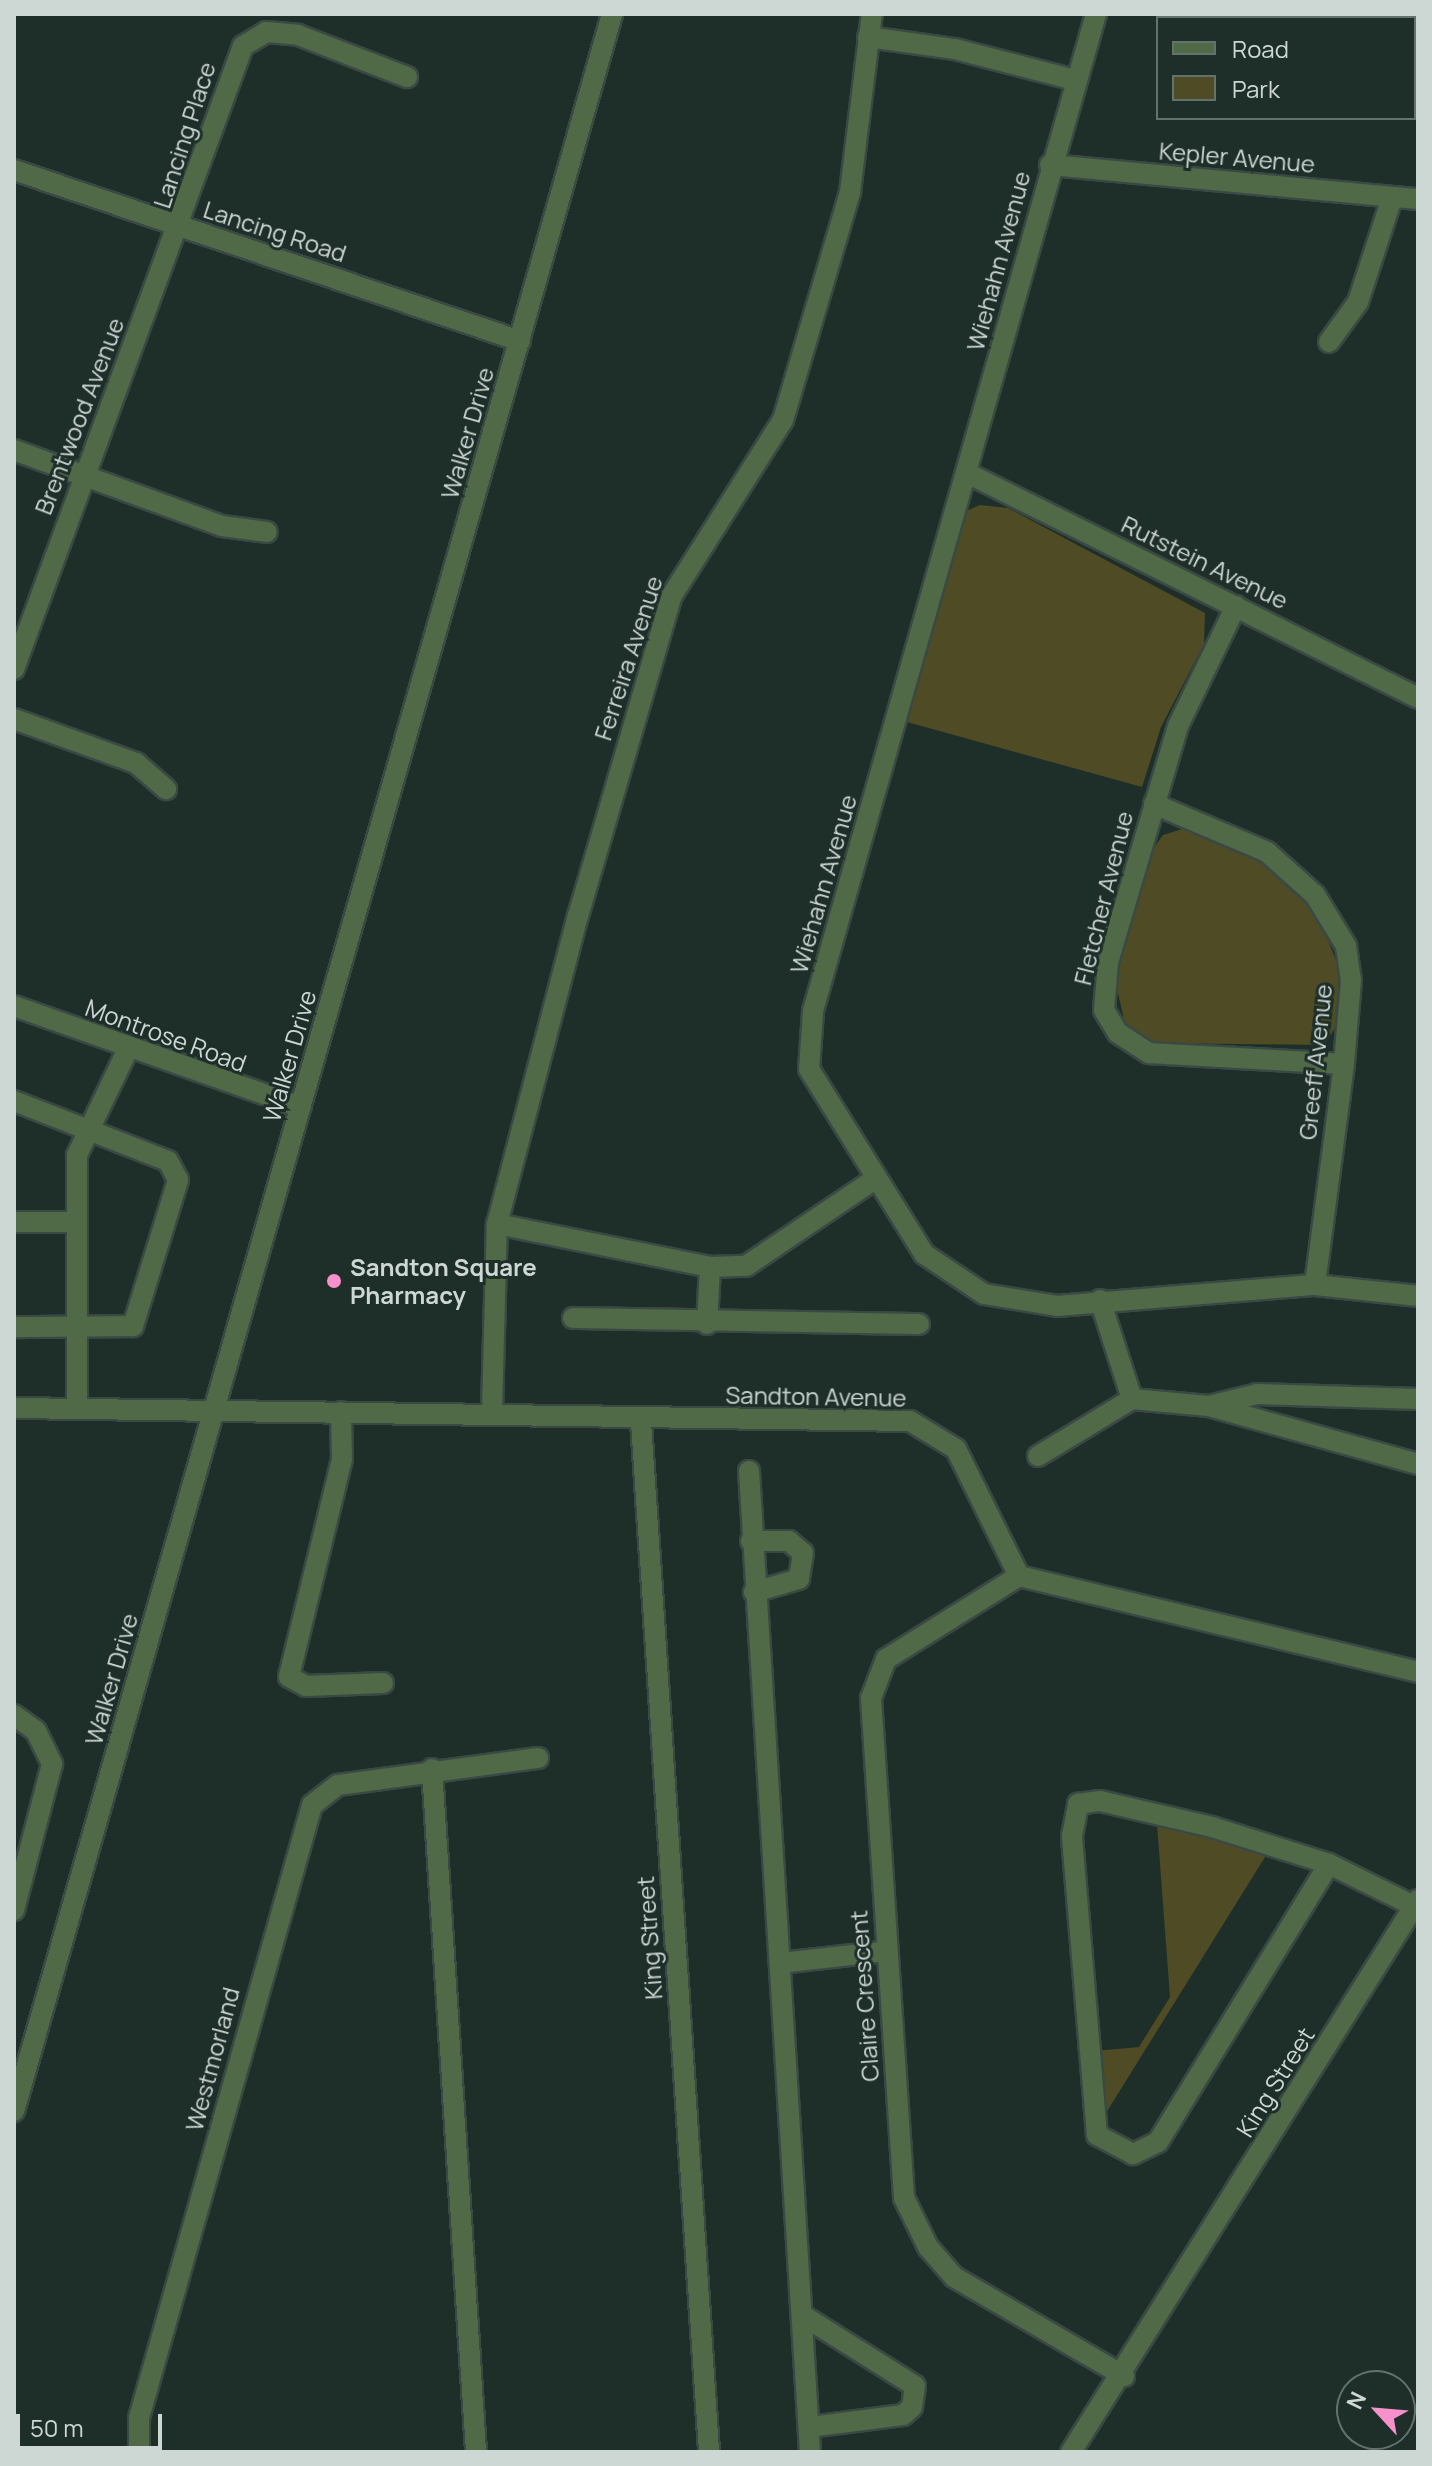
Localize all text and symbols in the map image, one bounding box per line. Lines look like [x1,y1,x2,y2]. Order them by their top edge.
legend [1156,16,1416,120]
text: Road [1232,32,1289,65]
street label: Lancing Place [147,58,221,212]
text: Park [1232,72,1280,105]
street label: Kepler Avenue [1158,136,1316,178]
street label: Wiehahn Avenue [960,168,1036,354]
street label: Lancing Road [200,194,350,268]
street label: Brentwood Avenue [28,314,130,518]
street label: Walker Drive [434,364,500,502]
street label: Rutstein Avenue [1117,509,1293,615]
street label: Ferreira Avenue [588,572,668,744]
street label: Wiehahn Avenue [784,791,862,977]
street label: Fletcher Avenue [1067,808,1139,988]
street label: Greeff Avenue [1293,983,1337,1141]
street label: Walker Drive [256,987,322,1125]
street label: Montrose Road [82,993,250,1077]
place label: Sandton Square Pharmacy [350,1253,537,1309]
marker: Sandton Square Pharmacy [325,1272,343,1290]
street label: Sandton Avenue [725,1380,907,1412]
street label: Walker Drive [78,1610,144,1748]
street label: King Street [630,1875,668,2001]
street label: Claire Crescent [844,1909,884,2083]
street label: Westmorland [179,1984,245,2134]
street label: King Street [1230,2022,1320,2142]
north arrow [1336,2370,1416,2450]
text: N [1339,2387,1373,2414]
scale bar [20,2398,166,2448]
text: 50 m [30,2411,84,2444]

